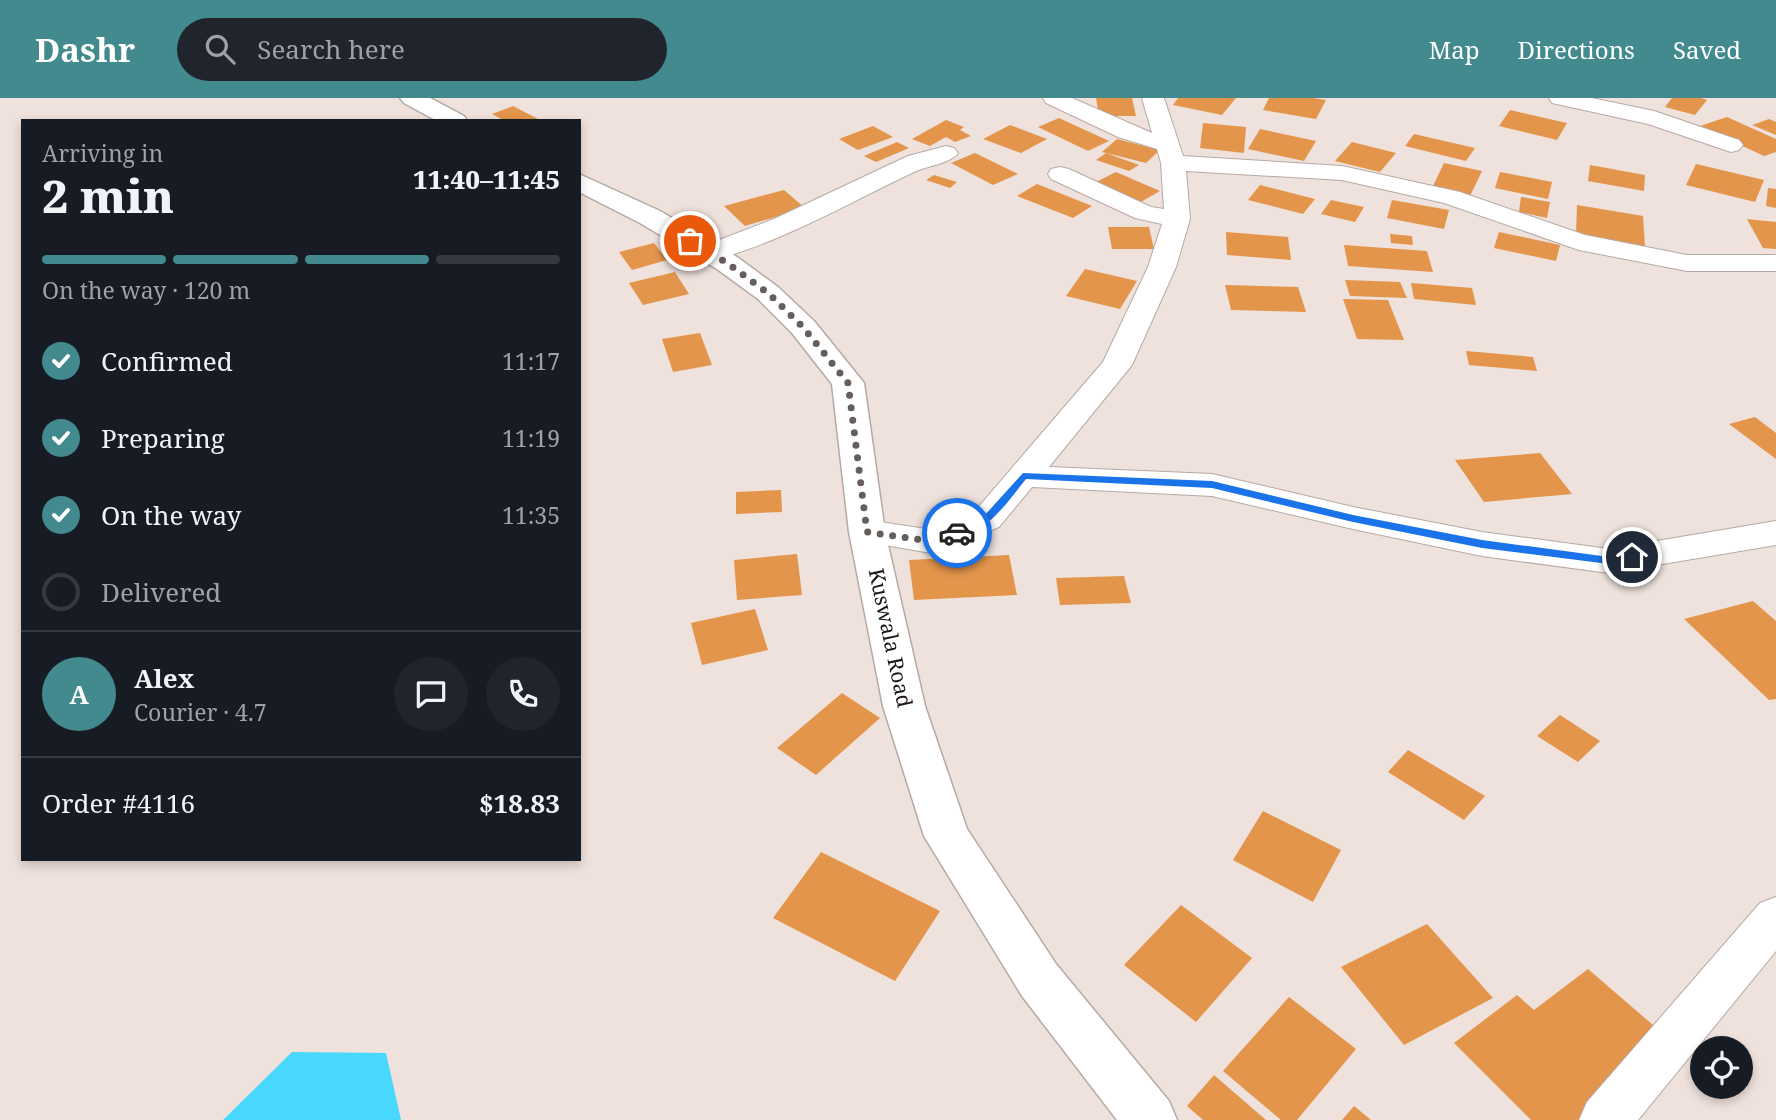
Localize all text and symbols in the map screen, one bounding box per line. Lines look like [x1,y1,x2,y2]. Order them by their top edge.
search box [177,18,667,81]
text: Dashr [35,27,135,72]
icon: search [201,30,239,68]
text: Search here [257,31,405,67]
text: Map [1429,33,1480,66]
text: Directions [1518,33,1635,66]
text: Saved [1673,33,1741,66]
text: Arriving in [42,137,163,169]
text: 11:40–11:45 [413,161,560,197]
text: 2 min [42,164,174,226]
pin [660,211,720,271]
icon: bag [671,222,709,260]
text: On the way · 120 m [42,274,250,306]
icon: check [42,342,80,380]
text: Confirmed [101,343,233,379]
text: 11:17 [502,345,560,377]
icon: check [42,419,80,457]
text: Preparing [101,420,225,456]
text: 11:19 [502,422,560,454]
icon: check [42,496,80,534]
text: On the way [101,497,241,533]
courier [922,498,992,568]
text: 11:35 [502,499,560,531]
icon: car [938,514,976,552]
pin [1602,527,1662,587]
icon: home [1613,538,1651,576]
street label: Kuswala Road [863,566,919,710]
text: Delivered [101,574,221,610]
button: chat [394,657,468,731]
button: phone [486,657,560,731]
text: Alex [134,660,194,696]
text: A [69,676,89,712]
text: Courier · 4.7 [134,696,267,728]
text: Order #4116 [42,785,195,821]
text: $18.83 [479,785,560,821]
map controls [1690,1036,1753,1099]
button: locate [1690,1036,1753,1099]

